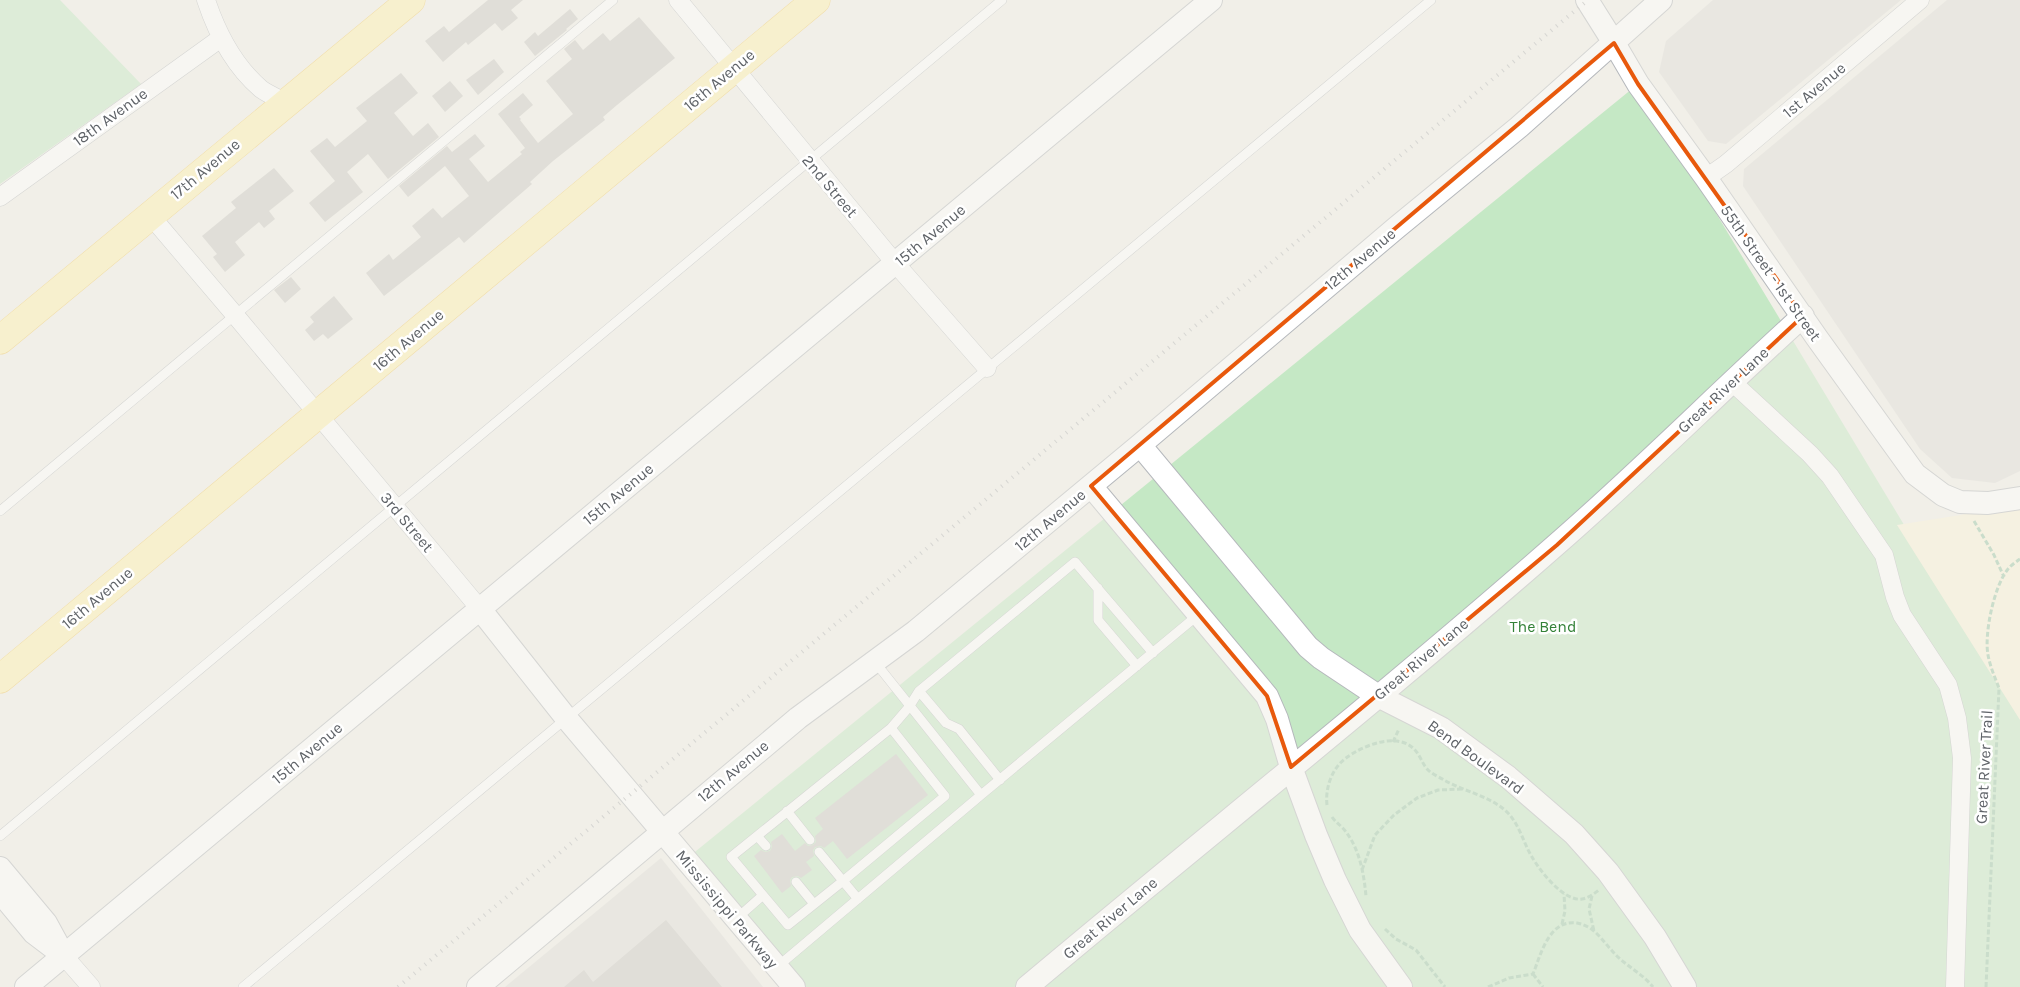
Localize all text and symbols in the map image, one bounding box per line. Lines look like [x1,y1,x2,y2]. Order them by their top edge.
street label: 16th Avenue [680,45,758,115]
street label: 1st Avenue [1779,58,1849,122]
street label: 18th Avenue [69,84,151,150]
street label: 17th Avenue [166,134,244,204]
street label: 2nd Street [798,151,862,221]
street label: 15th Avenue [891,200,969,270]
street label: 55th Street - 1st Street [1717,201,1825,345]
street label: 12th Avenue [1321,224,1399,294]
street label: 16th Avenue [369,305,447,375]
street label: Great River Lane [1674,343,1772,437]
street label: 15th Avenue [579,459,657,529]
street label: 12th Avenue [1011,485,1089,555]
street label: 3rd Street [376,488,438,556]
street label: 16th Avenue [58,563,136,633]
street label: Great River Lane [1370,614,1472,704]
park label: The Bend [1510,617,1576,636]
street label: Great River Trail [1972,710,1996,824]
street label: Bend Boulevard [1424,716,1528,798]
street label: 15th Avenue [268,718,346,788]
street label: 12th Avenue [694,736,772,806]
street label: Mississippi Parkway [672,846,783,973]
street label: Great River Lane [1059,873,1161,963]

